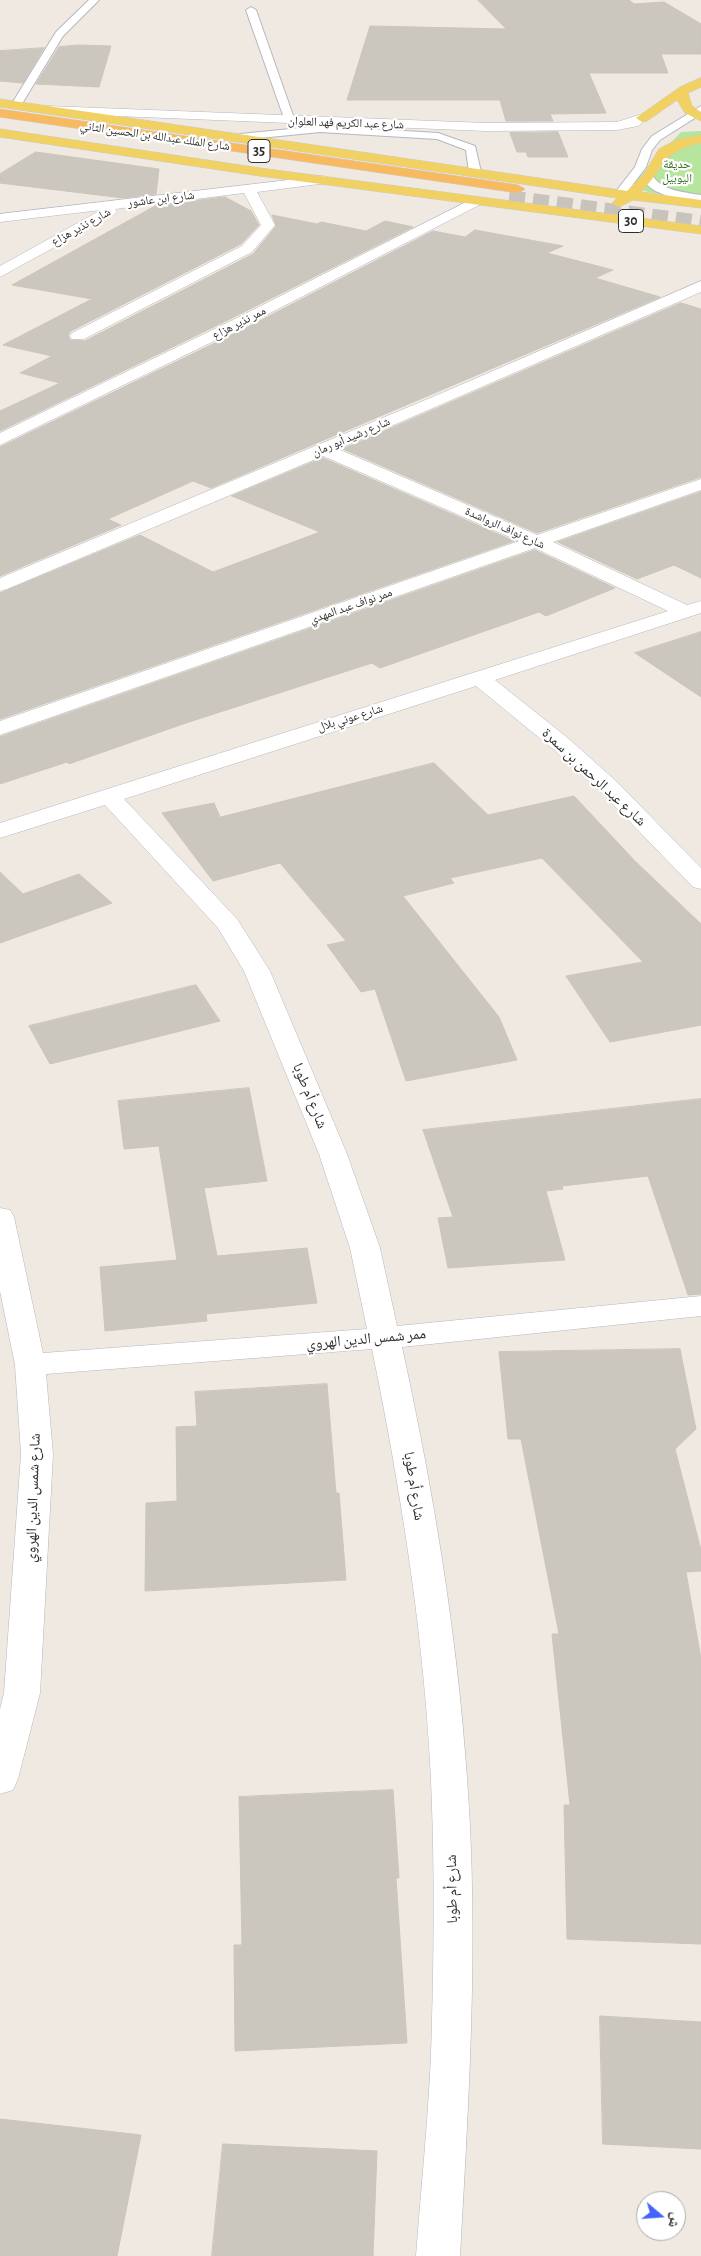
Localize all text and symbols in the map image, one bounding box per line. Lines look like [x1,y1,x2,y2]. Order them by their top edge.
street label: شارع عبد الكريم فهد العلوان [288,114,404,132]
street label: شارع الملك عبدالله بن الحسين الثاني [79,118,231,154]
road number: 35 [248,140,270,162]
park label: حديقة اليوبيل [662,157,692,185]
street label: شارع ابن عاشور [127,188,195,210]
street label: شارع نذير هزاع [49,205,113,249]
road number: 30 [618,210,644,232]
street label: ممر نذير هزاع [210,303,268,343]
street label: شارع رشيد أبو رمان [310,414,392,460]
street label: شارع نواف الرواشدة [463,504,547,552]
street label: ممر نواف عبد المهدي [308,585,394,627]
street label: شارع عوني بلال [315,701,385,735]
street label: شارع عبد الرحمن بن سمرة [538,724,650,830]
street label: شارع أم طوبا [289,1061,331,1131]
street label: ممر شمس الدين الهروي [305,1325,427,1353]
street label: شارع شمس الدين الهروي [22,1433,44,1563]
street label: شارع أم طوبا [400,1450,428,1522]
street label: شارع أم طوبا [442,1854,462,1924]
north arrow [636,2191,686,2241]
text: ش [665,2211,683,2230]

